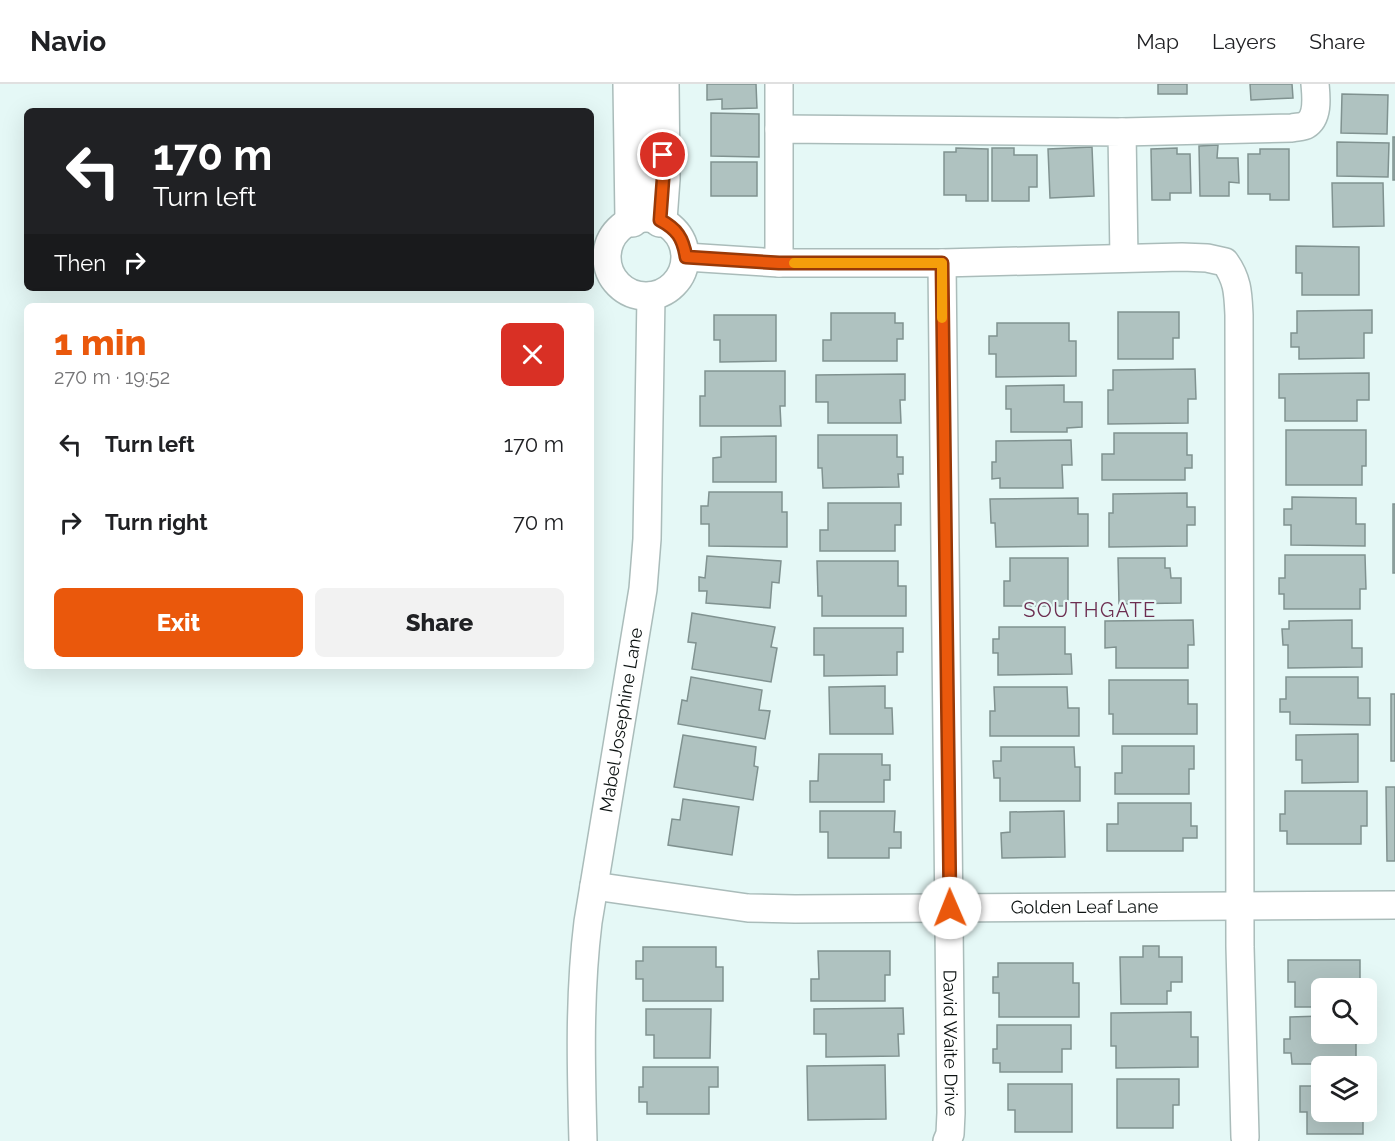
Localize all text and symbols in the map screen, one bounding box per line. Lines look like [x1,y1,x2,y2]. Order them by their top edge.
text: Navio [30,25,106,58]
text: Map [1136,29,1179,54]
text: Layers [1212,29,1276,54]
text: Share [1309,29,1365,54]
pin [637,129,688,180]
text: 170 m [153,131,272,180]
icon: left [54,132,132,210]
icon: arrive [646,138,679,171]
text: Turn left [153,181,256,212]
icon: right [118,246,151,279]
text: Then [54,250,106,276]
text: 1 min [54,321,146,363]
button: close [501,323,564,386]
text: 270 m · 19:52 [54,365,170,389]
icon: left [54,428,87,461]
text: Turn left [105,431,195,457]
text: 170 m [504,431,564,457]
icon: right [54,506,87,539]
text: Turn right [105,509,208,535]
text: 70 m [513,509,564,535]
button: Exit [54,588,303,657]
button: Share [315,588,564,657]
district label: SOUTHGATE [1023,598,1157,622]
street label: Mabel Josephine Lane [595,626,647,814]
position arrow [918,876,982,940]
street label: Golden Leaf Lane [1011,896,1159,918]
street label: David Waite Drive [939,969,962,1117]
map controls [1311,978,1377,1122]
button: search [1311,978,1377,1044]
button: layers [1311,1056,1377,1122]

